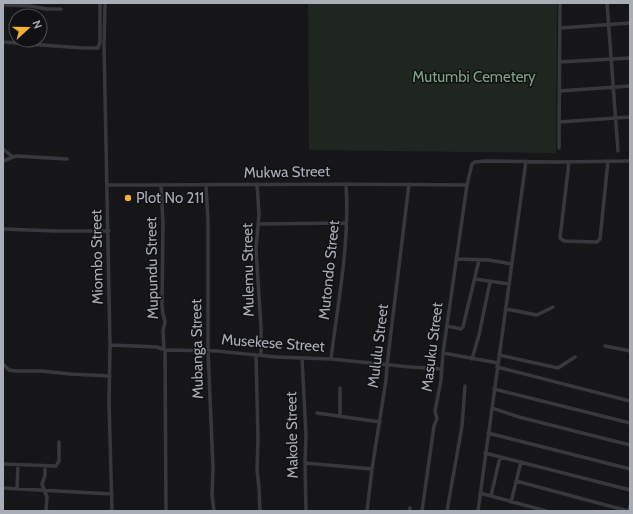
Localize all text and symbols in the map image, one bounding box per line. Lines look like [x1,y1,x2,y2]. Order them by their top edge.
north arrow [8,8,48,48]
text: N [29,18,45,31]
park label: Mutumbi Cemetery [412,68,536,86]
street label: Mukwa Street [244,162,330,182]
place label: Plot No 211 [136,189,204,207]
marker: Plot No 211 [123,193,133,203]
street label: Miombo Street [87,209,107,305]
street label: Mupundu Street [142,217,162,319]
street label: Mutondo Street [315,219,343,321]
street label: Mulemu Street [238,223,258,317]
street label: Mubanga Street [187,299,207,399]
street label: Masuku Street [418,301,446,393]
street label: Mululu Street [364,303,392,389]
street label: Musekese Street [221,330,325,356]
street label: Makole Street [282,391,302,479]

